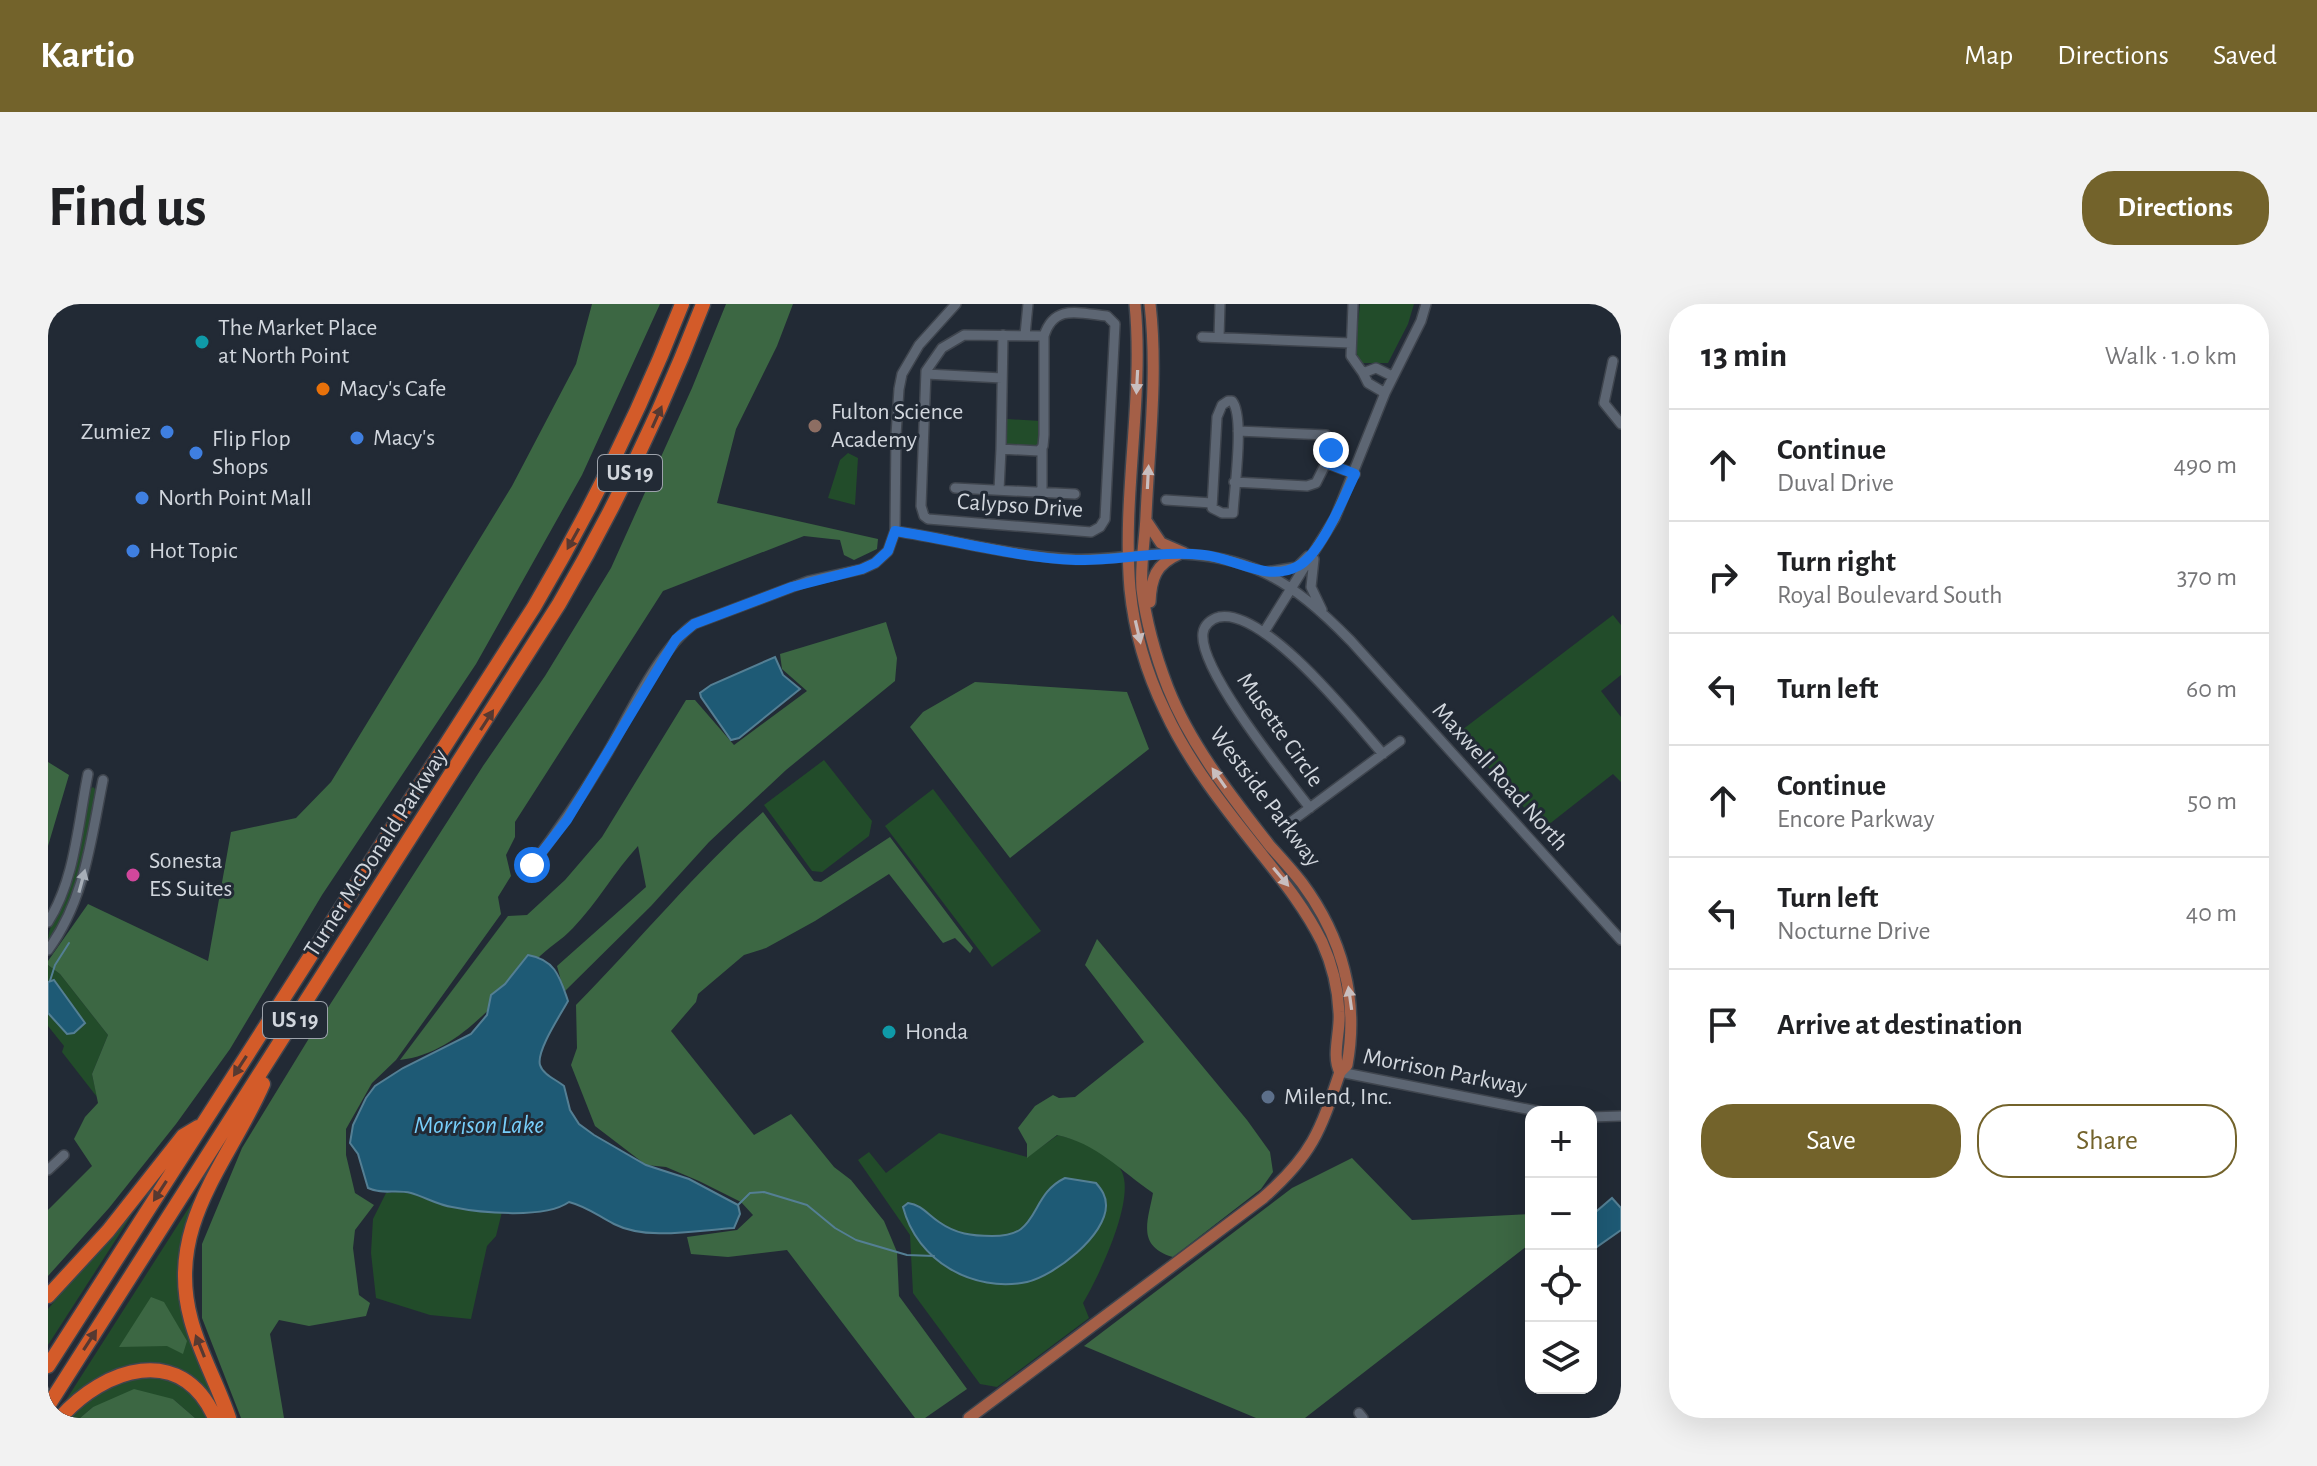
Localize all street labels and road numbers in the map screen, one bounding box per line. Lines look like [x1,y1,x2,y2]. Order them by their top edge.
road number: US 19 [598,455,662,491]
street label: Calypso Drive [956,490,1084,522]
street label: Musette Circle [1232,669,1328,791]
street label: Maxwell Road North [1428,698,1572,856]
street label: Westside Parkway [1205,723,1325,871]
street label: Turner McDonald Parkway [300,745,452,961]
road number: US 19 [263,1002,327,1038]
street label: Morrison Parkway [1361,1044,1529,1100]

